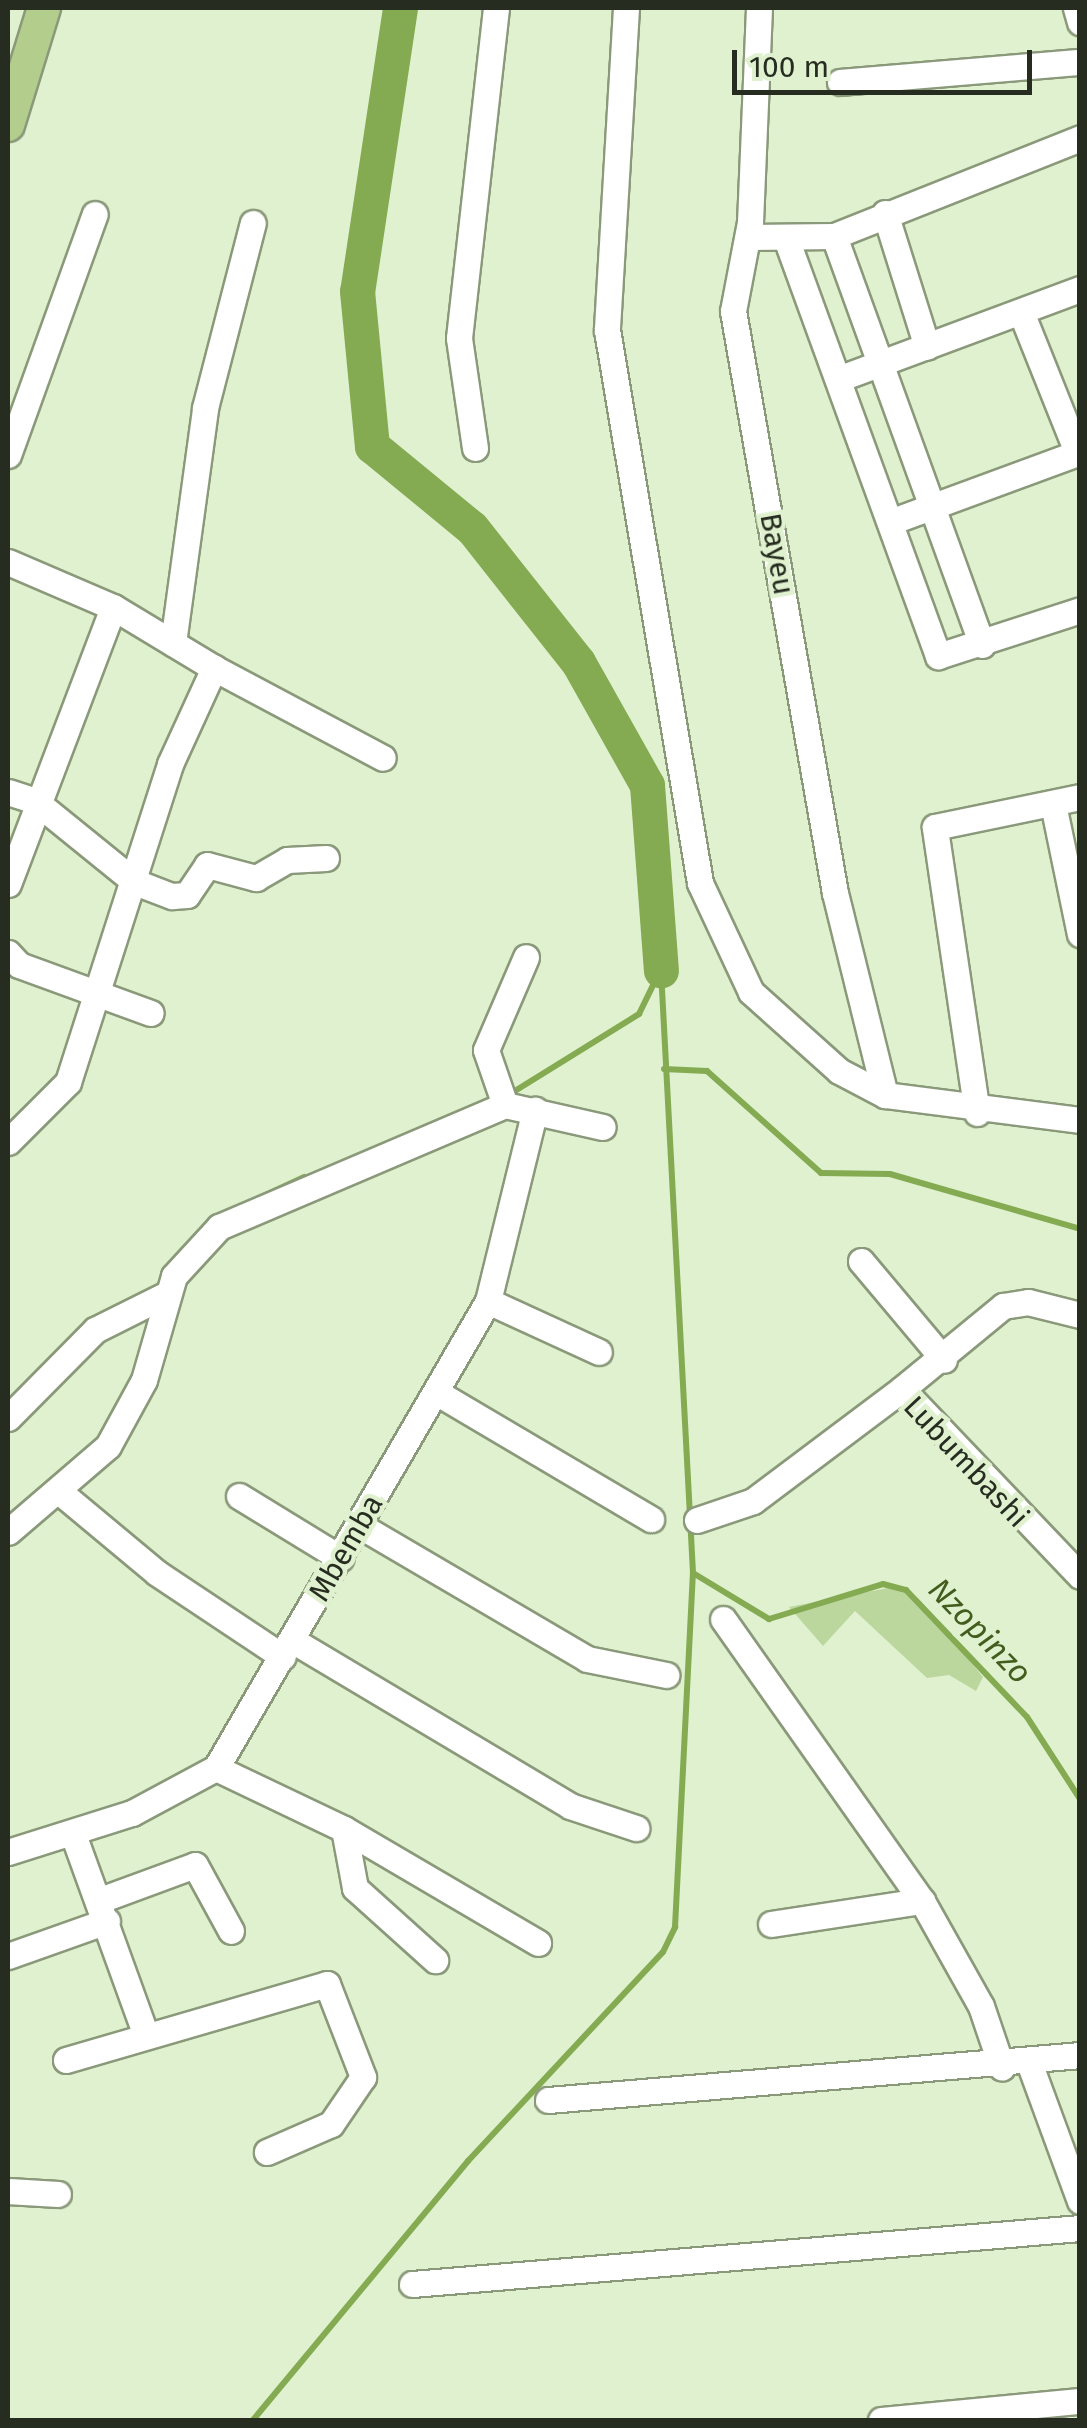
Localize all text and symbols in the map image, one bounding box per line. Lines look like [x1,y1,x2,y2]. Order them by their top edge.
scale bar [737,30,1037,92]
text: 100 m [749,49,829,85]
street label: Bayeu [752,510,802,598]
street label: Lubumbashi [896,1389,1036,1535]
street label: Mbemba [301,1488,391,1608]
water label: Nzopinzo [920,1570,1040,1692]

